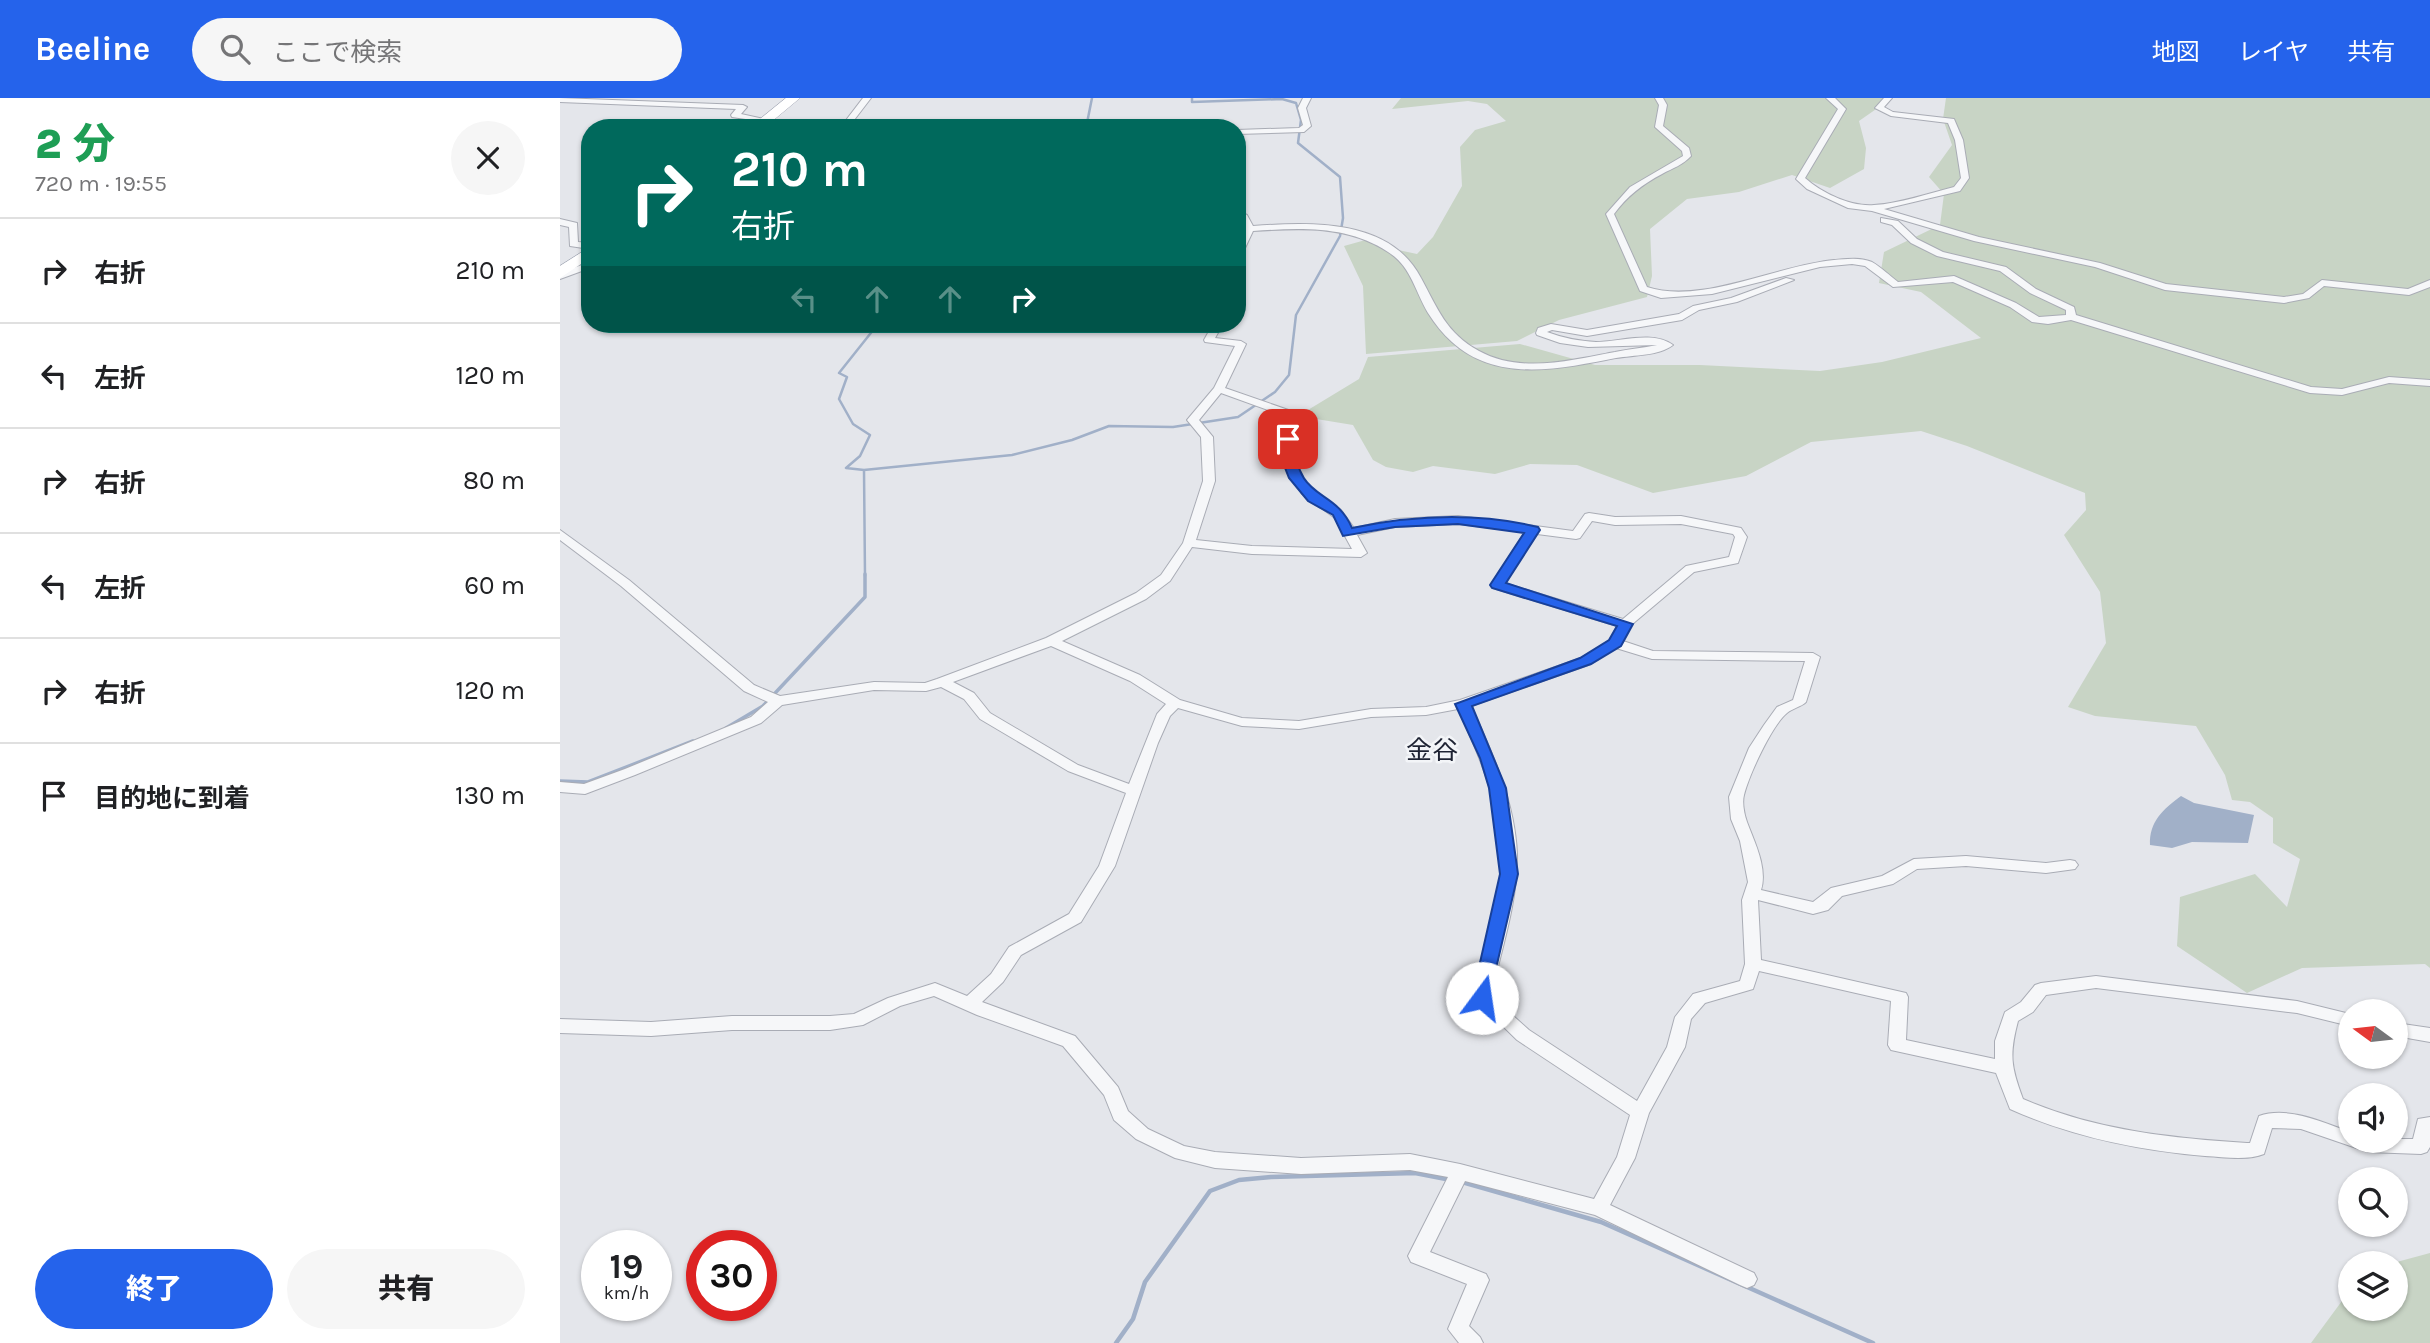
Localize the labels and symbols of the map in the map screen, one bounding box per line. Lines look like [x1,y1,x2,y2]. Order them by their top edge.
pin [1258,409,1318,469]
district label: 金谷 [1406,735,1458,766]
position arrow [1445,961,1519,1035]
north arrow [2338,999,2408,1069]
speed limit sign: 30 [686,1230,777,1321]

